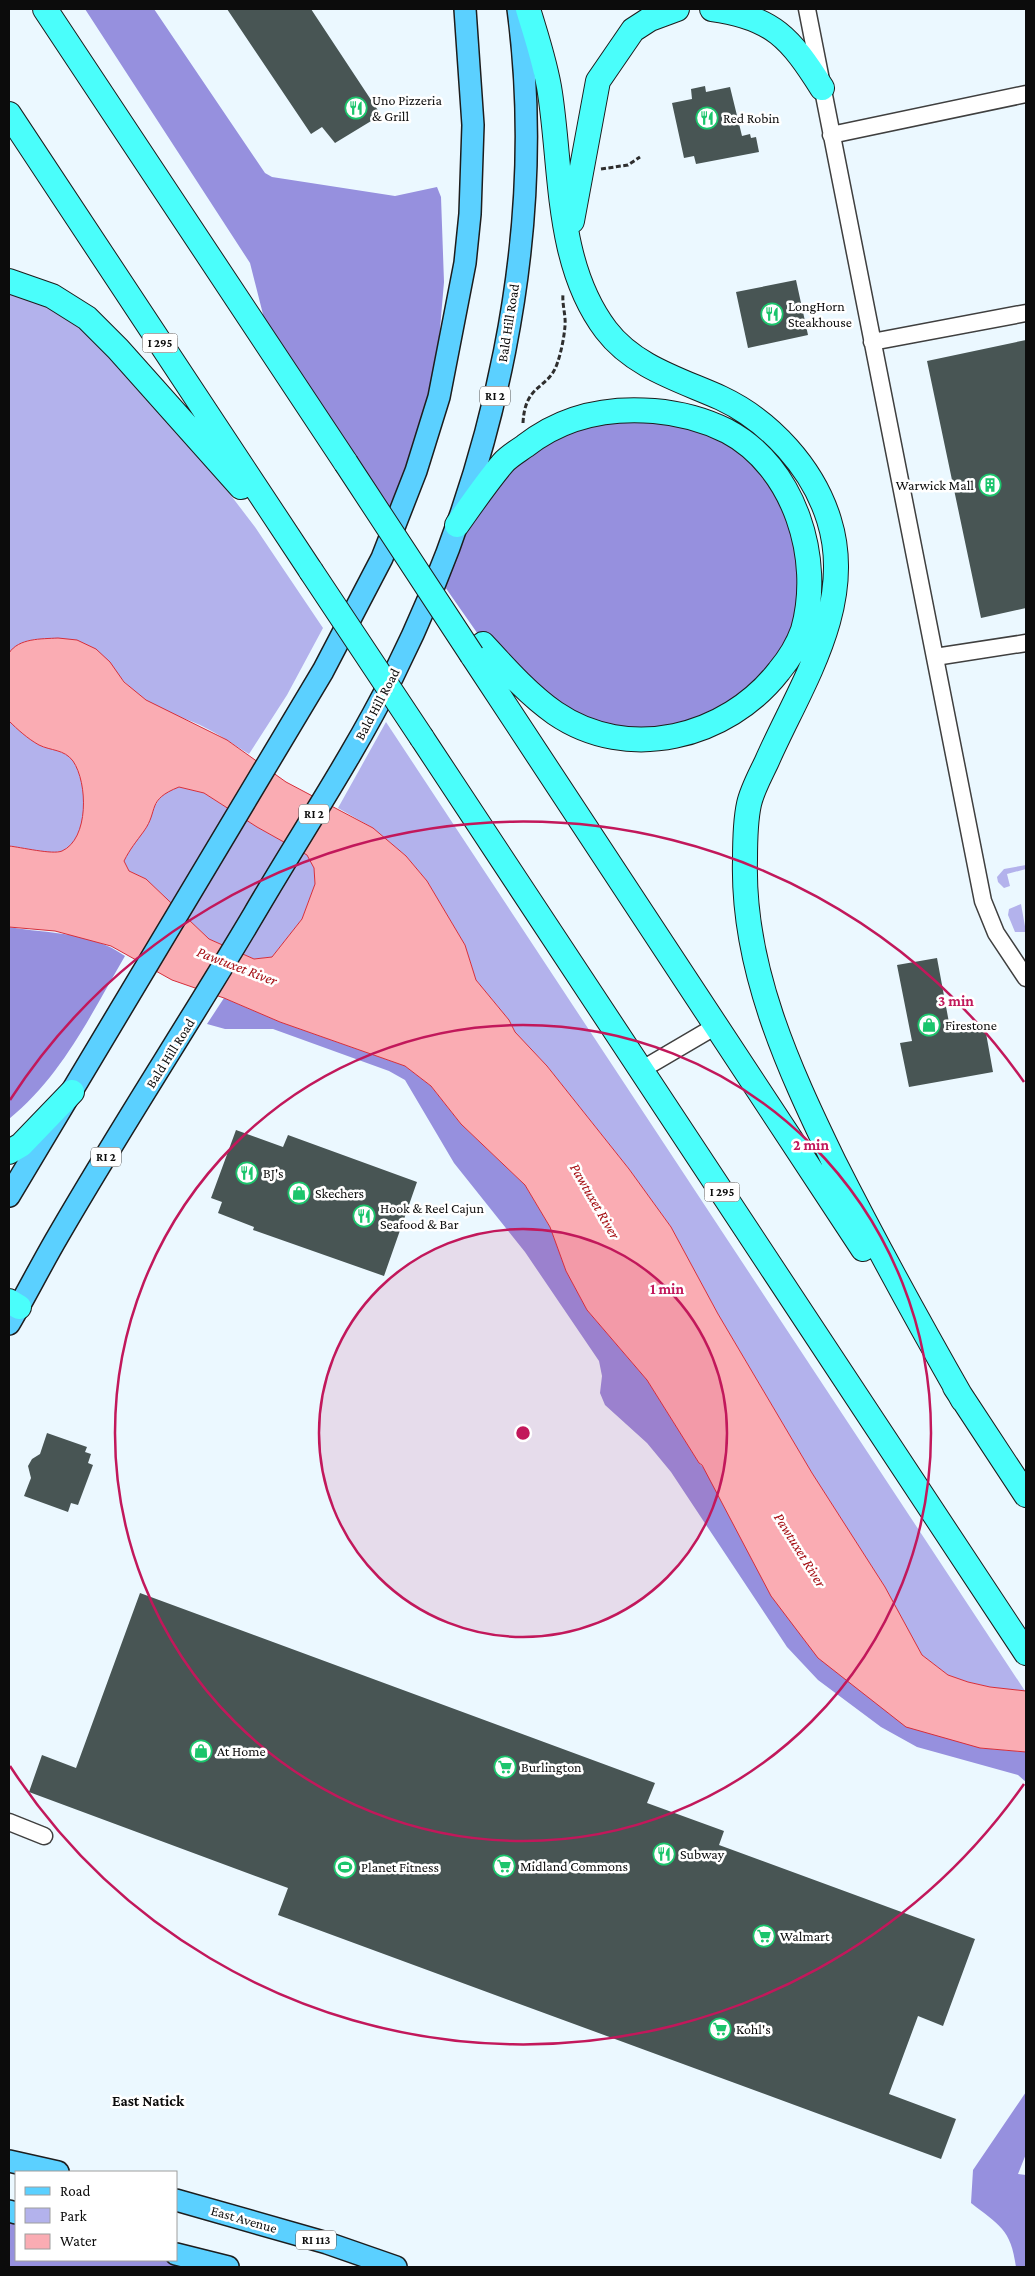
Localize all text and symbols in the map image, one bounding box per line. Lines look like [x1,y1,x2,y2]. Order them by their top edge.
place label: Uno Pizzeria & Grill [372,92,443,124]
restaurant icon: Uno Pizzeria & Grill [344,96,368,120]
restaurant icon: Red Robin [695,106,719,130]
place label: Red Robin [723,110,780,126]
street label: Bald Hill Road [494,282,522,363]
place label: LongHorn Steakhouse [788,298,852,330]
restaurant icon: LongHorn Steakhouse [760,302,784,326]
road number: I 295 [142,333,178,352]
road number: RI 2 [480,386,510,406]
building icon: Warwick Mall [978,473,1002,497]
place label: Warwick Mall [896,477,974,493]
street label: Bald Hill Road [351,665,403,743]
road number: RI 2 [299,804,329,824]
water label: Pawtuxet River [195,943,280,989]
text: 3 min [938,993,974,1009]
shop icon: Firestone [917,1013,941,1037]
street label: Bald Hill Road [142,1015,198,1091]
place label: Firestone [945,1017,997,1033]
text: 2 min [793,1137,829,1153]
road number: RI 2 [91,1148,121,1166]
water label: Pawtuxet River [567,1160,623,1242]
restaurant icon: BJ's [235,1161,259,1185]
place label: BJ's [263,1165,284,1181]
shop icon: Skechers [287,1181,311,1205]
road number: I 295 [704,1182,740,1202]
place label: Skechers [315,1185,364,1201]
place label: Hook & Reel Cajun Seafood & Bar [380,1200,484,1232]
restaurant icon: Hook & Reel Cajun Seafood & Bar [352,1204,376,1228]
text: 1 min [650,1281,684,1297]
centre of rings [514,1424,532,1442]
water label: Pawtuxet River [771,1510,830,1591]
shop icon: At Home [189,1739,213,1763]
place label: At Home [217,1743,266,1759]
supermarket icon: Burlington [493,1755,517,1779]
place label: Burlington [521,1759,582,1775]
restaurant icon: Subway [652,1842,676,1866]
place label: Subway [680,1846,725,1862]
supermarket icon: Midland Commons [492,1854,516,1878]
sports icon: Planet Fitness [333,1855,357,1879]
place label: Midland Commons [520,1858,628,1874]
place label: Planet Fitness [361,1859,439,1875]
supermarket icon: Walmart [752,1924,776,1948]
place label: Walmart [780,1928,830,1944]
supermarket icon: Kohl's [708,2017,732,2041]
place label: Kohl's [736,2021,771,2037]
district label: East Natick [112,2093,185,2109]
legend [15,2171,178,2261]
text: Road [60,2183,91,2199]
street label: East Avenue [209,2202,279,2236]
text: Park [60,2208,87,2224]
road number: RI 113 [296,2230,336,2250]
text: Water [60,2233,97,2249]

